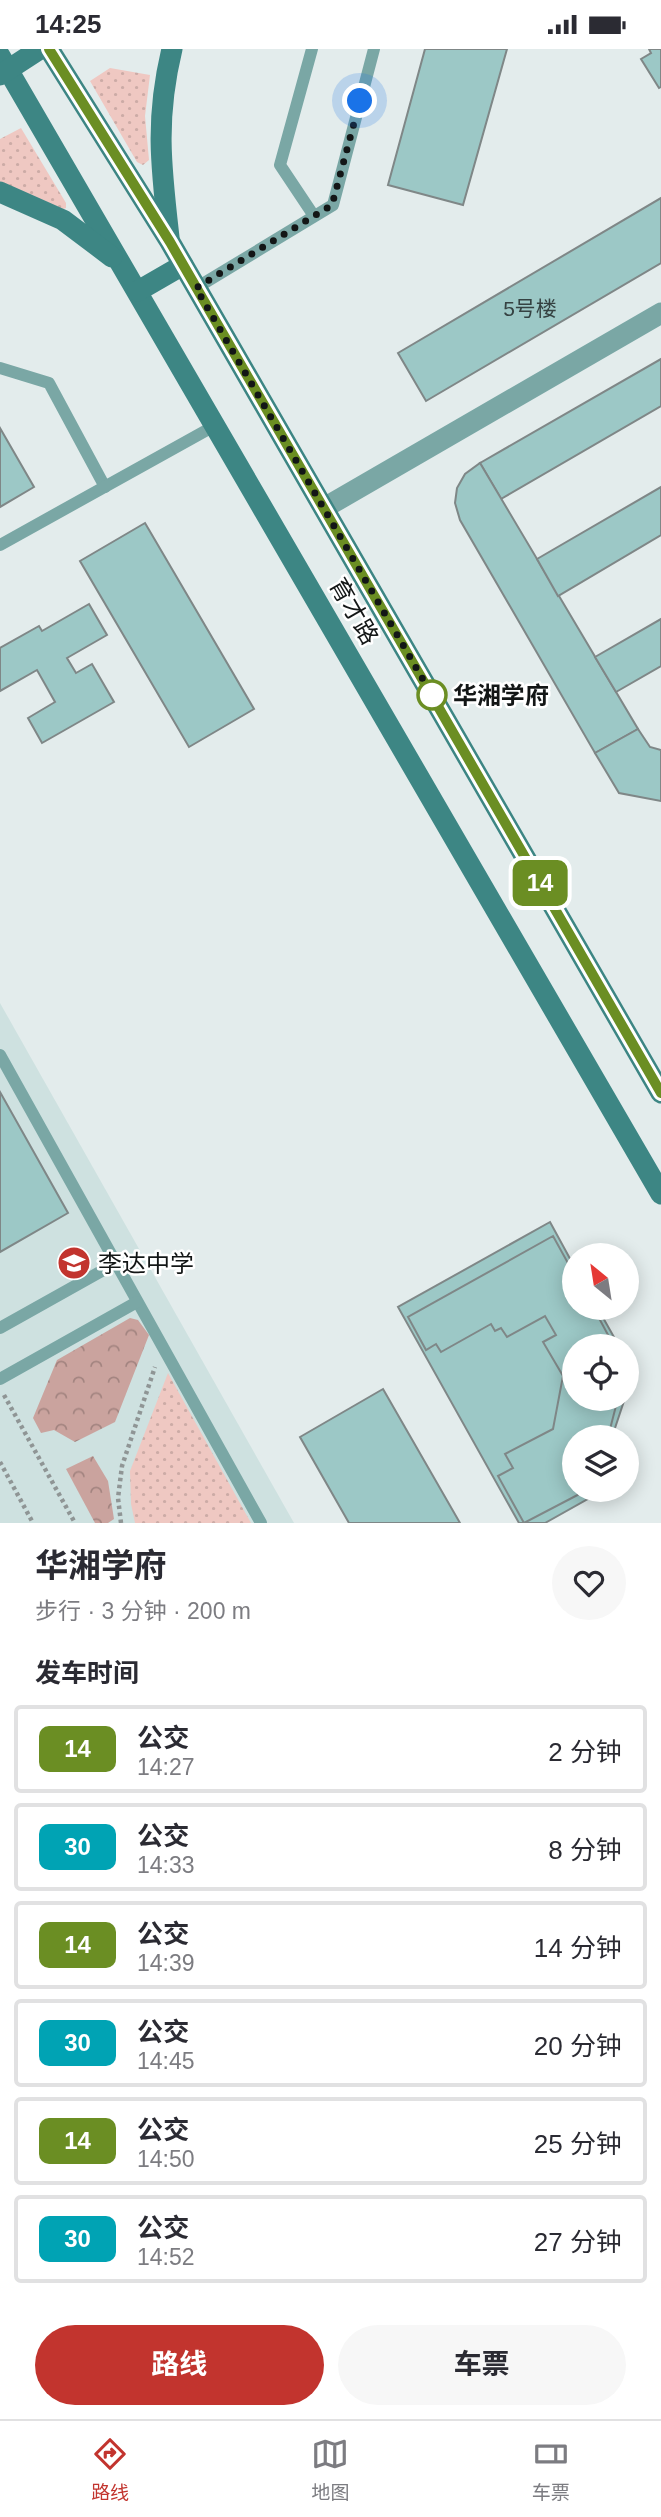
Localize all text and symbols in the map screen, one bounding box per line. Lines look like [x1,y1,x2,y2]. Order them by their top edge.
text: 14:25 [35,9,102,39]
your location [342,83,377,118]
house number: 5号楼 [503,297,557,320]
street label: 育才路 [324,573,384,649]
marker: 华湘学府 [417,680,447,710]
place label: 华湘学府 [453,682,549,709]
line badge: 14 [508,860,572,906]
text: 14 [527,869,553,896]
north arrow [562,1243,639,1319]
map controls [562,1243,639,1502]
school or university icon: 李达中学 [55,1244,93,1282]
place label: 李达中学 [98,1250,194,1277]
button: locate [562,1334,639,1411]
button: layers [562,1425,639,1502]
button: heart [552,1546,626,1620]
text: 华湘学府 [35,1547,167,1584]
text: 步行 · 3 分钟 · 200 m [35,1598,251,1624]
text: 发车时间 [35,1658,139,1688]
text: 公交 [137,1723,189,1753]
text: 14 [64,1735,91,1762]
text: 2 分钟 [548,1737,622,1767]
text: 14:27 [137,1754,195,1780]
text: 公交 [137,1821,189,1851]
text: 30 [64,1833,91,1860]
text: 8 分钟 [548,1835,622,1865]
text: 14:33 [137,1852,195,1878]
text: 公交 [137,1919,189,1949]
text: 14 [64,1931,91,1958]
text: 14 分钟 [534,1933,622,1963]
text: 14:39 [137,1950,195,1976]
text: 公交 [137,2017,189,2047]
text: 30 [64,2029,91,2056]
text: 20 分钟 [534,2031,622,2061]
text: 14:45 [137,2048,195,2074]
text: 公交 [137,2115,189,2145]
text: 14 [64,2127,91,2154]
text: 25 分钟 [534,2129,622,2159]
text: 14:50 [137,2146,195,2172]
text: 公交 [137,2213,189,2243]
text: 30 [64,2225,91,2252]
text: 27 分钟 [534,2227,622,2257]
text: 14:52 [137,2244,195,2270]
button: 路线 [35,2325,324,2405]
button: 车票 [338,2325,626,2405]
tab: 路线 [91,2435,129,2504]
tab: 地图 [311,2435,350,2504]
tab: 车票 [532,2435,570,2504]

